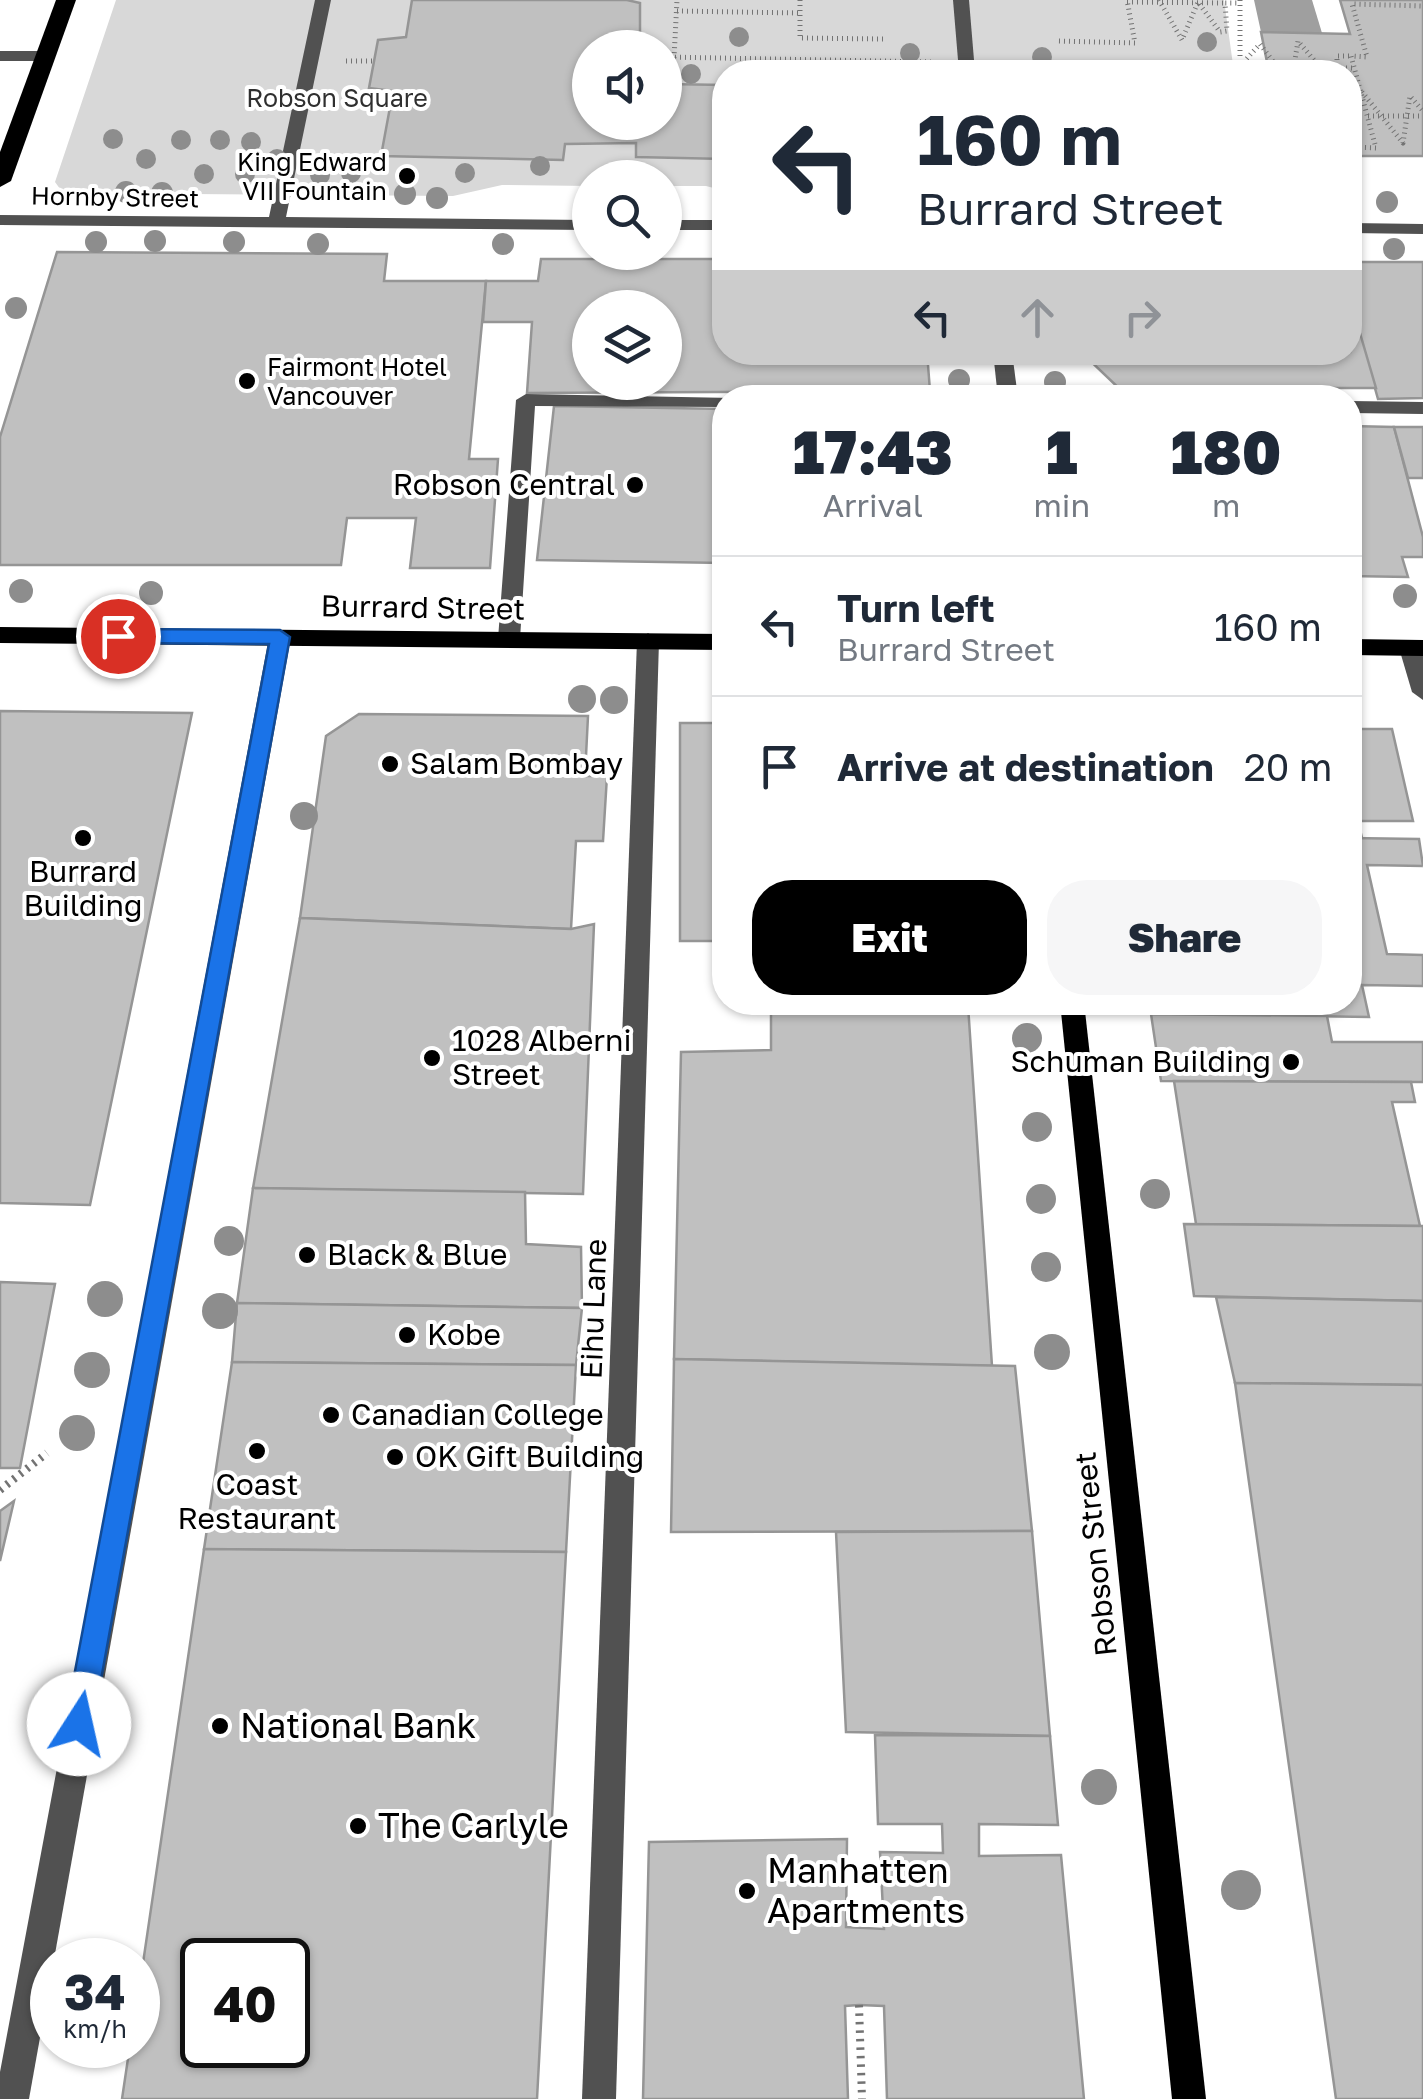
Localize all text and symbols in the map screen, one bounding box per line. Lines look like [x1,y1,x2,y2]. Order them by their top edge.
map controls [572,30,682,400]
button: sound [572,30,682,140]
park label: Robson Square [246,82,428,113]
text: 160 m [917,96,1122,180]
icon: left [752,100,882,230]
place label: King Edward VII Fountain [237,146,387,206]
button: search [572,160,682,270]
marker: King Edward VII Fountain [396,165,418,187]
street label: Hornby Street [31,180,199,213]
text: Burrard Street [917,181,1224,235]
button: layers [572,290,682,400]
icon: left [905,290,960,345]
icon: ahead [1010,290,1065,345]
icon: right [1115,290,1170,345]
place label: Fairmont Hotel Vancouver [267,351,447,411]
marker: Fairmont Hotel Vancouver [236,370,258,392]
text: 17:43 [793,415,953,487]
text: 1 [1046,415,1078,487]
text: 180 [1171,415,1281,487]
place label: Robson Central [393,466,615,502]
marker: Robson Central [624,474,646,496]
text: Arrival [823,486,923,524]
text: min [1034,486,1090,524]
text: m [1212,486,1240,524]
text: Turn left [837,585,995,630]
street label: Burrard Street [320,587,526,627]
pin [76,594,161,679]
icon: left [752,599,807,654]
text: 160 m [1214,604,1322,649]
icon: arrive [91,609,146,664]
text: Burrard Street [837,630,1055,668]
icon: arrive [752,739,807,794]
text: Arrive at destination [837,744,1214,789]
text: 20 m [1244,744,1332,789]
place label: Salam Bombay [410,745,623,781]
marker: Salam Bombay [379,753,401,775]
marker: Burrard Building [72,827,94,849]
place label: Burrard Building [24,853,142,923]
button: Exit [752,880,1027,995]
button: Share [1047,880,1322,995]
place label: 1028 Alberni Street [452,1022,632,1092]
place label: Schuman Building [1010,1043,1271,1079]
marker: 1028 Alberni Street [421,1047,443,1069]
marker: Schuman Building [1280,1051,1302,1073]
place label: Black & Blue [327,1236,507,1272]
street label: Eihu Lane [573,1238,613,1380]
marker: Black & Blue [296,1244,318,1266]
place label: Kobe [427,1316,501,1352]
marker: Kobe [396,1324,418,1346]
place label: Canadian College [351,1396,604,1432]
marker: Canadian College [320,1404,342,1426]
place label: OK Gift Building [415,1438,644,1474]
marker: Coast Restaurant [246,1440,268,1462]
marker: OK Gift Building [384,1446,406,1468]
street label: Robson Street [1066,1450,1124,1658]
place label: Coast Restaurant [178,1466,337,1536]
position arrow [27,1672,131,1776]
place label: National Bank [240,1704,476,1746]
marker: National Bank [209,1715,231,1737]
place label: The Carlyle [378,1804,569,1846]
marker: The Carlyle [347,1815,369,1837]
place label: Manhatten Apartments [767,1849,965,1931]
marker: Manhatten Apartments [736,1880,758,1902]
speed limit sign: 40 [180,1938,310,2068]
text: 34 [64,1961,126,2021]
text: km/h [63,2013,127,2044]

